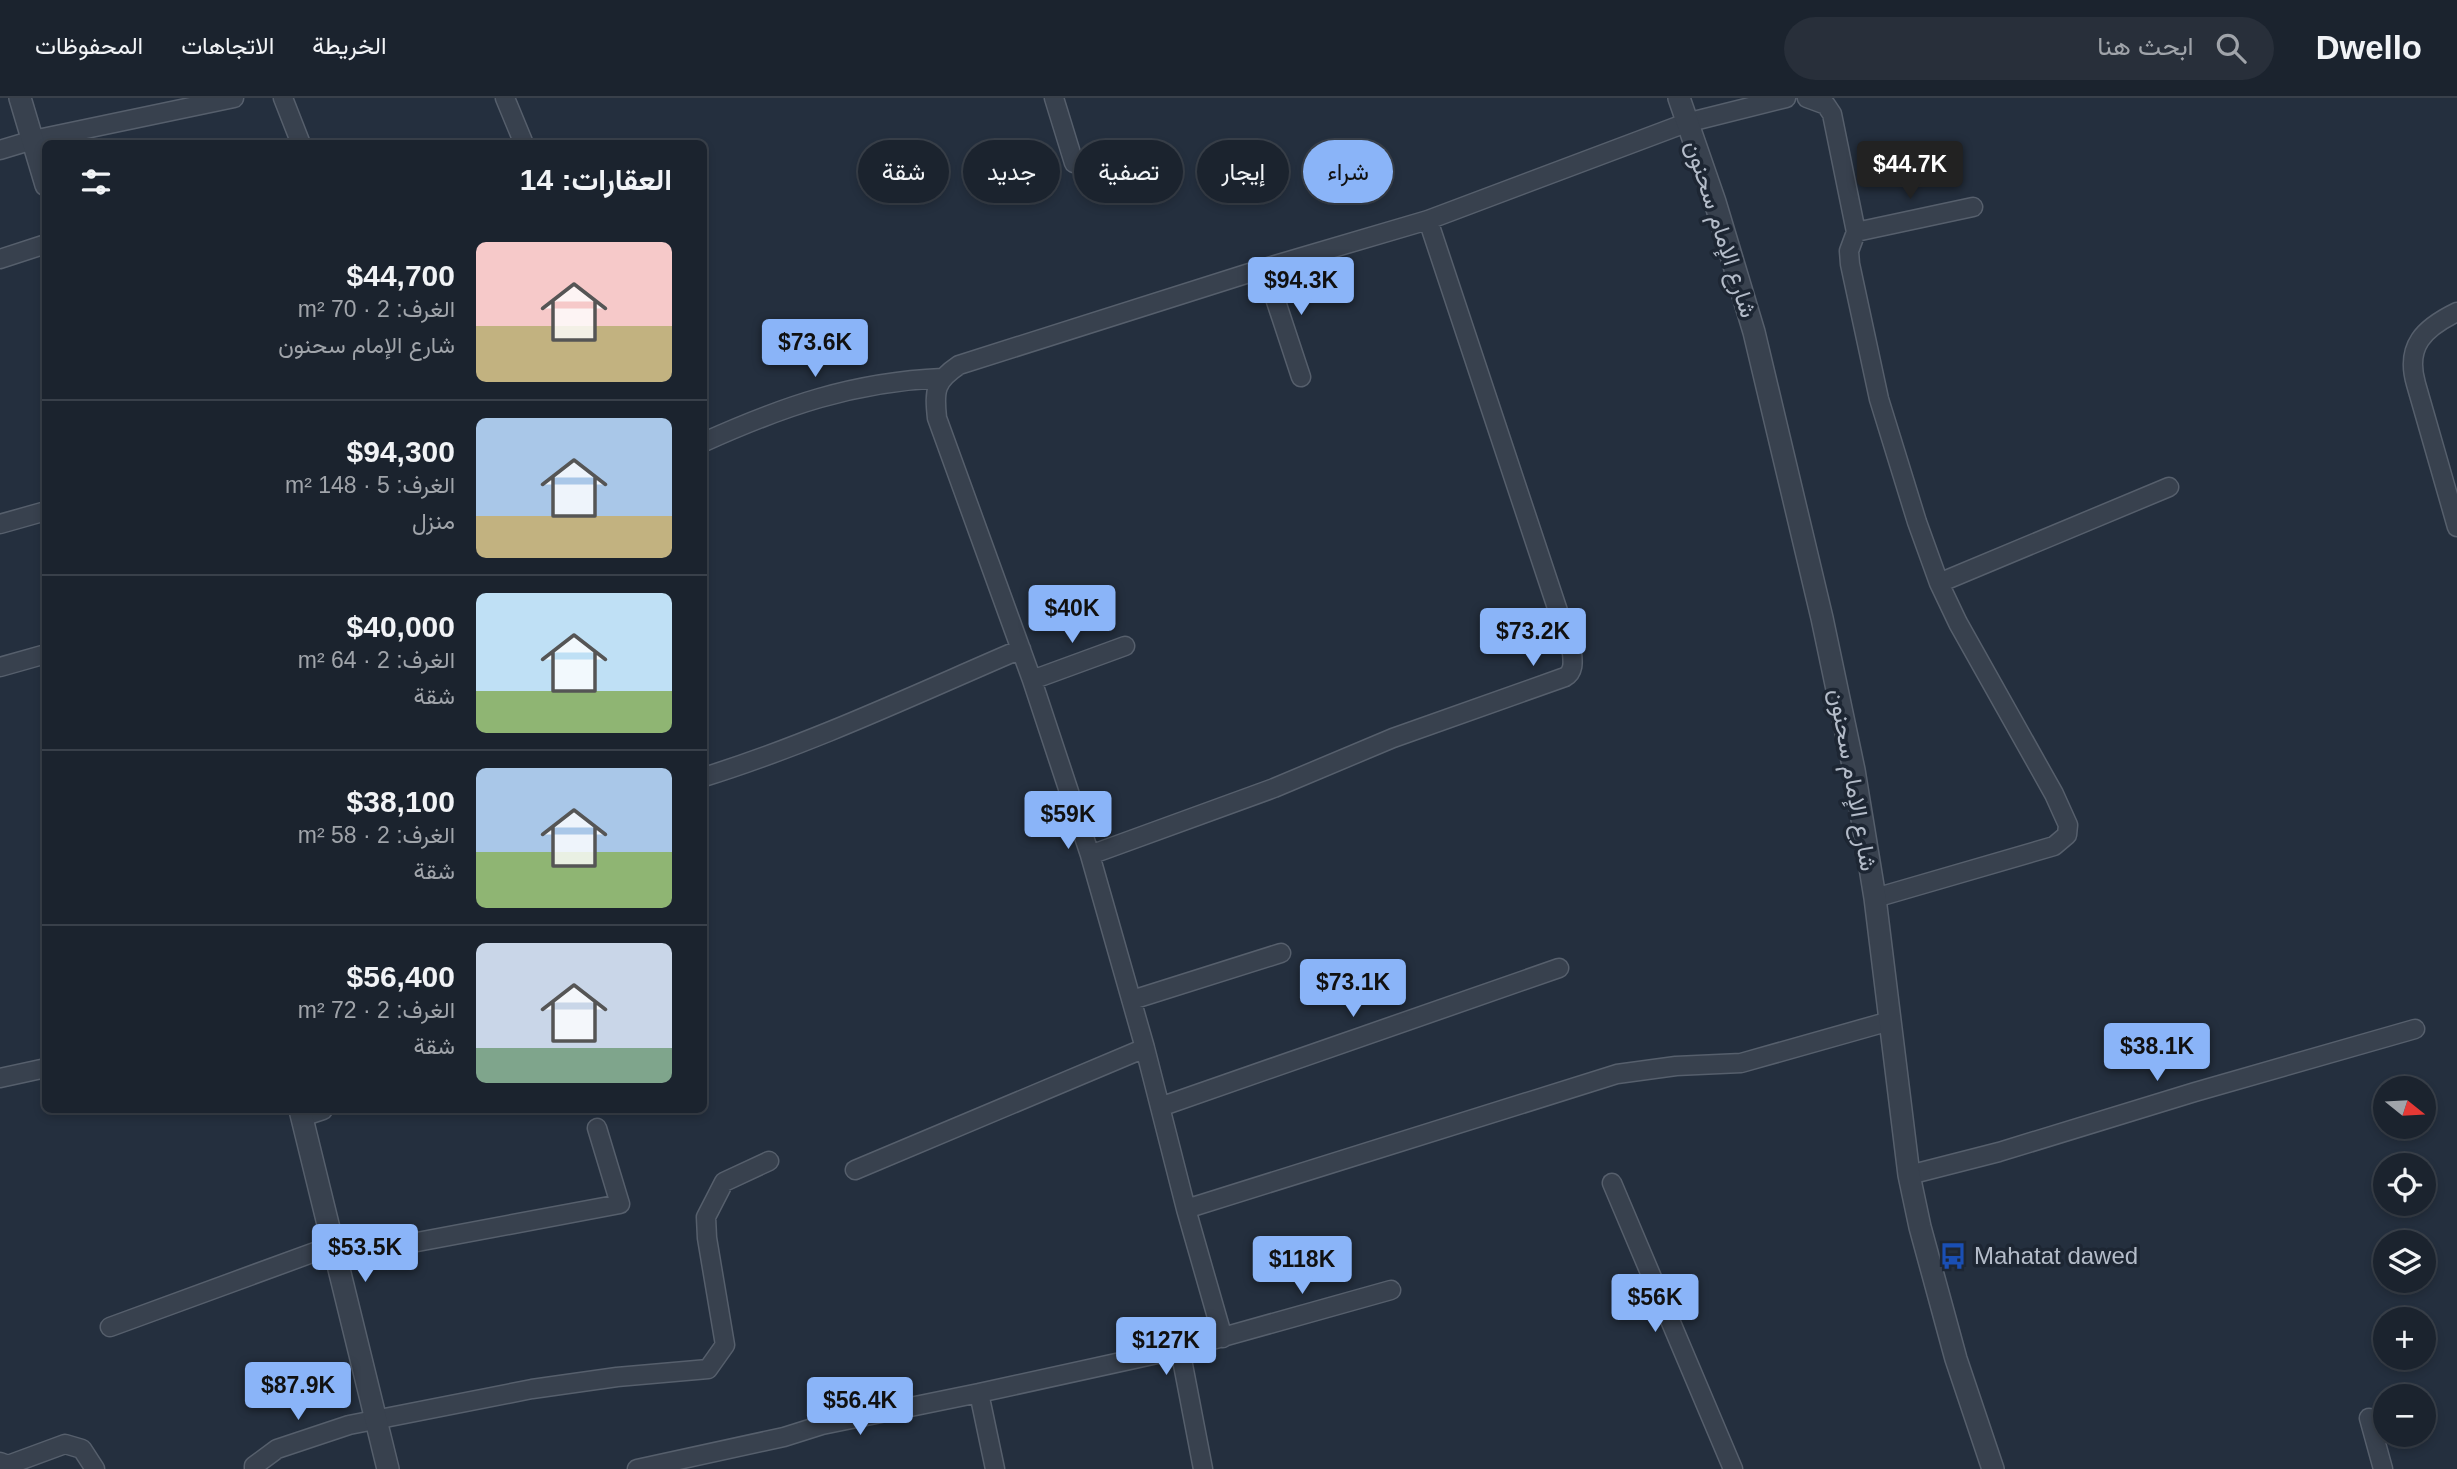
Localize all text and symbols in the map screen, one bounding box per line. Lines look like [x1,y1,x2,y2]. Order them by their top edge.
search box [1784,17,2274,80]
icon: search [2212,29,2250,67]
text: Dwello [2316,29,2422,66]
text: ابحث هنا [2097,31,2194,61]
text: المحفوظات [35,32,143,59]
text: الاتجاهات [181,32,274,59]
text: الخريطة [312,32,387,59]
street label: شارع الإمام سحنون [1677,137,1763,322]
chip: شقة [858,140,949,203]
chip: جديد [963,140,1060,203]
chip: تصفية [1074,140,1183,203]
chip: إيجار [1197,140,1289,203]
chip: شراء [1303,140,1393,203]
pin: $44.7K [1853,141,1967,201]
text: $44.7K [1873,151,1947,177]
icon: filters [77,163,115,201]
text: العقارات: 14 [520,163,672,196]
pin: $94.3K [1244,258,1358,317]
text: $44,700 [347,259,455,292]
text: $94.3K [1264,267,1338,293]
icon: home [532,270,616,354]
text: الغرف: 2 · 70 m² [298,296,455,322]
pin: $73.6K [758,320,872,379]
text: $73.6K [778,329,852,355]
text: شارع الإمام سحنون [278,332,455,358]
text: $94,300 [347,435,455,468]
icon: home [532,446,616,530]
text: الغرف: 5 · 148 m² [285,472,455,498]
text: منزل [412,508,455,534]
pin: $40K [1031,586,1113,645]
text: $40K [1045,595,1099,621]
pin: $73.2K [1476,608,1590,668]
text: $40,000 [347,610,455,643]
text: $73.2K [1496,618,1570,644]
icon: home [532,621,616,705]
text: الغرف: 2 · 64 m² [298,647,455,673]
text: شقة [413,683,455,709]
street label: شارع الإمام سحنون [1821,687,1883,874]
text: $38,100 [347,785,455,818]
pin: $59K [1027,792,1109,851]
icon: home [532,796,616,880]
text: $59K [1041,801,1095,827]
text: الغرف: 2 · 58 m² [298,822,455,848]
text: شقة [413,858,455,884]
text: $56,400 [347,960,455,993]
pin: $73.1K [1296,960,1410,1019]
text: $73.1K [1316,969,1390,995]
icon: home [532,971,616,1055]
text: الغرف: 2 · 72 m² [298,997,455,1023]
pin: $38.1K [2100,1024,2214,1083]
text: شقة [413,1033,455,1059]
text: $38.1K [2120,1033,2194,1059]
north arrow [2373,1076,2436,1139]
map controls [2373,1076,2436,1447]
button: locate [2373,1153,2436,1216]
pin: $53.5K [308,1224,422,1284]
button: layers [2373,1230,2436,1293]
text: $53.5K [328,1234,402,1260]
pin: $118K [1253,1236,1351,1296]
bus stop icon: Mahatat dawed [1938,1241,1968,1271]
place label: Mahatat dawed [1974,1242,2138,1269]
text: $118K [1269,1246,1335,1272]
pin: $56K [1614,1274,1696,1334]
text: $56K [1628,1284,1682,1310]
button: + [2373,1307,2436,1370]
pin: $127K [1117,1318,1215,1377]
text: $127K [1132,1327,1200,1353]
pin: $87.9K [241,1362,355,1422]
text: $87.9K [261,1372,335,1398]
pin: $56.4K [803,1378,917,1437]
button: − [2373,1384,2436,1447]
text: $56.4K [823,1387,897,1413]

